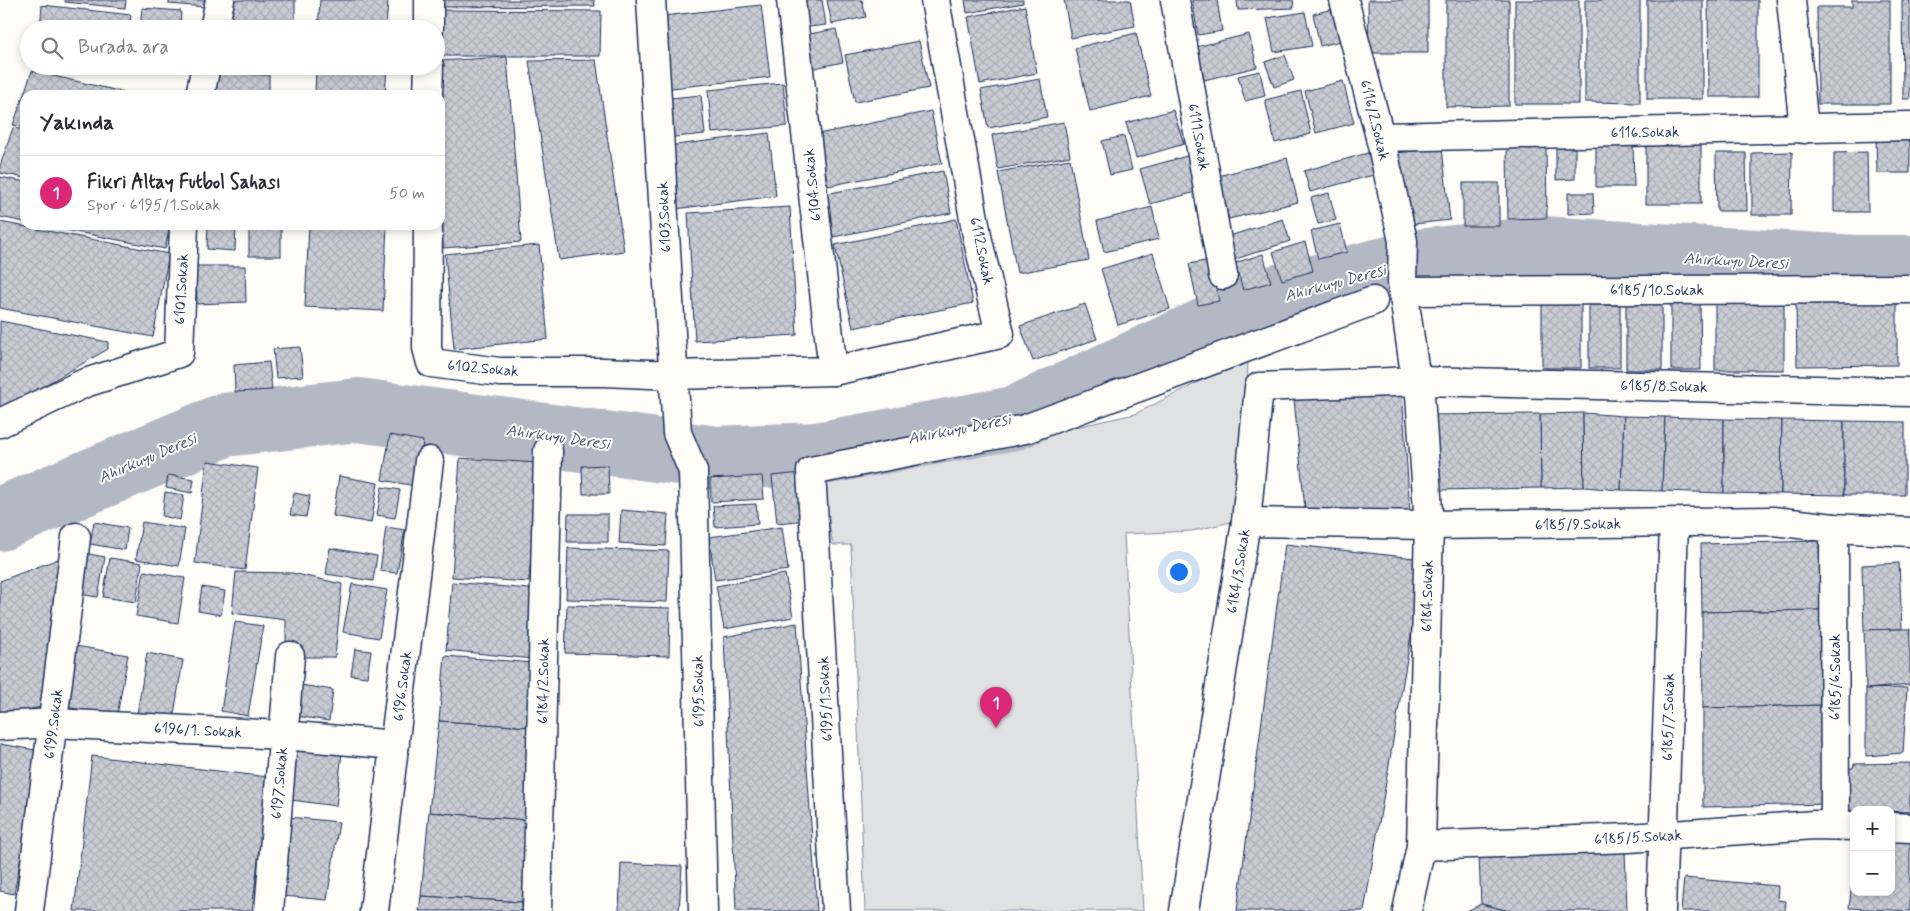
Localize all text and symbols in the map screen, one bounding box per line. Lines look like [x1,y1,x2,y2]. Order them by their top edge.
search box [20,20,445,75]
icon: search [38,34,66,62]
text: Burada ara [78,35,169,60]
street label: 6116/2.Sokak [1354,78,1394,163]
street label: 6111.Sokak [1182,102,1214,172]
text: Yakında [40,109,114,137]
street label: 6116.Sokak [1610,122,1680,144]
street label: 6104.Sokak [799,148,827,222]
text: Fikri Altay Futbol Sahası [87,170,281,195]
street label: 6103.Sokak [653,181,677,253]
text: 1 [52,183,60,204]
text: 50 m [389,183,425,204]
text: Spor · 6195/1.Sokak [87,195,221,216]
street label: 6112.Sokak [964,216,998,287]
water label: Ahırkuyu Deresi [1683,248,1790,275]
street label: 6101.Sokak [170,253,194,325]
water label: Ahırkuyu Deresi [1282,259,1390,307]
street label: 6185/10.Sokak [1610,281,1704,301]
street label: 6102.Sokak [446,356,519,382]
street label: 6185/8.Sokak [1620,376,1708,398]
water label: Ahırkuyu Deresi [906,409,1014,450]
water label: Ahırkuyu Deresi [505,420,612,455]
water label: Ahırkuyu Deresi [95,428,201,488]
street label: 6185/9.Sokak [1535,514,1621,536]
street label: 6184/3.Sokak [1222,527,1256,615]
your location [1166,559,1192,585]
street label: 6184.Sokak [1417,560,1439,632]
street label: 6185/6.Sokak [1826,634,1846,720]
street label: 6184/2.Sokak [533,638,555,724]
street label: 6196.Sokak [389,650,417,722]
street label: 6195.Sokak [688,655,710,727]
street label: 6195/1.Sokak [814,656,838,742]
street label: 6185/7.Sokak [1658,673,1680,761]
pin: 1 [980,687,1012,728]
street label: 6199.Sokak [40,688,68,760]
street label: 6196/1. Sokak [153,719,242,743]
street label: 6197.Sokak [267,746,293,820]
map controls [1850,806,1895,896]
button: + [1850,806,1895,851]
street label: 6185/5.Sokak [1594,826,1682,850]
button: − [1850,851,1895,896]

